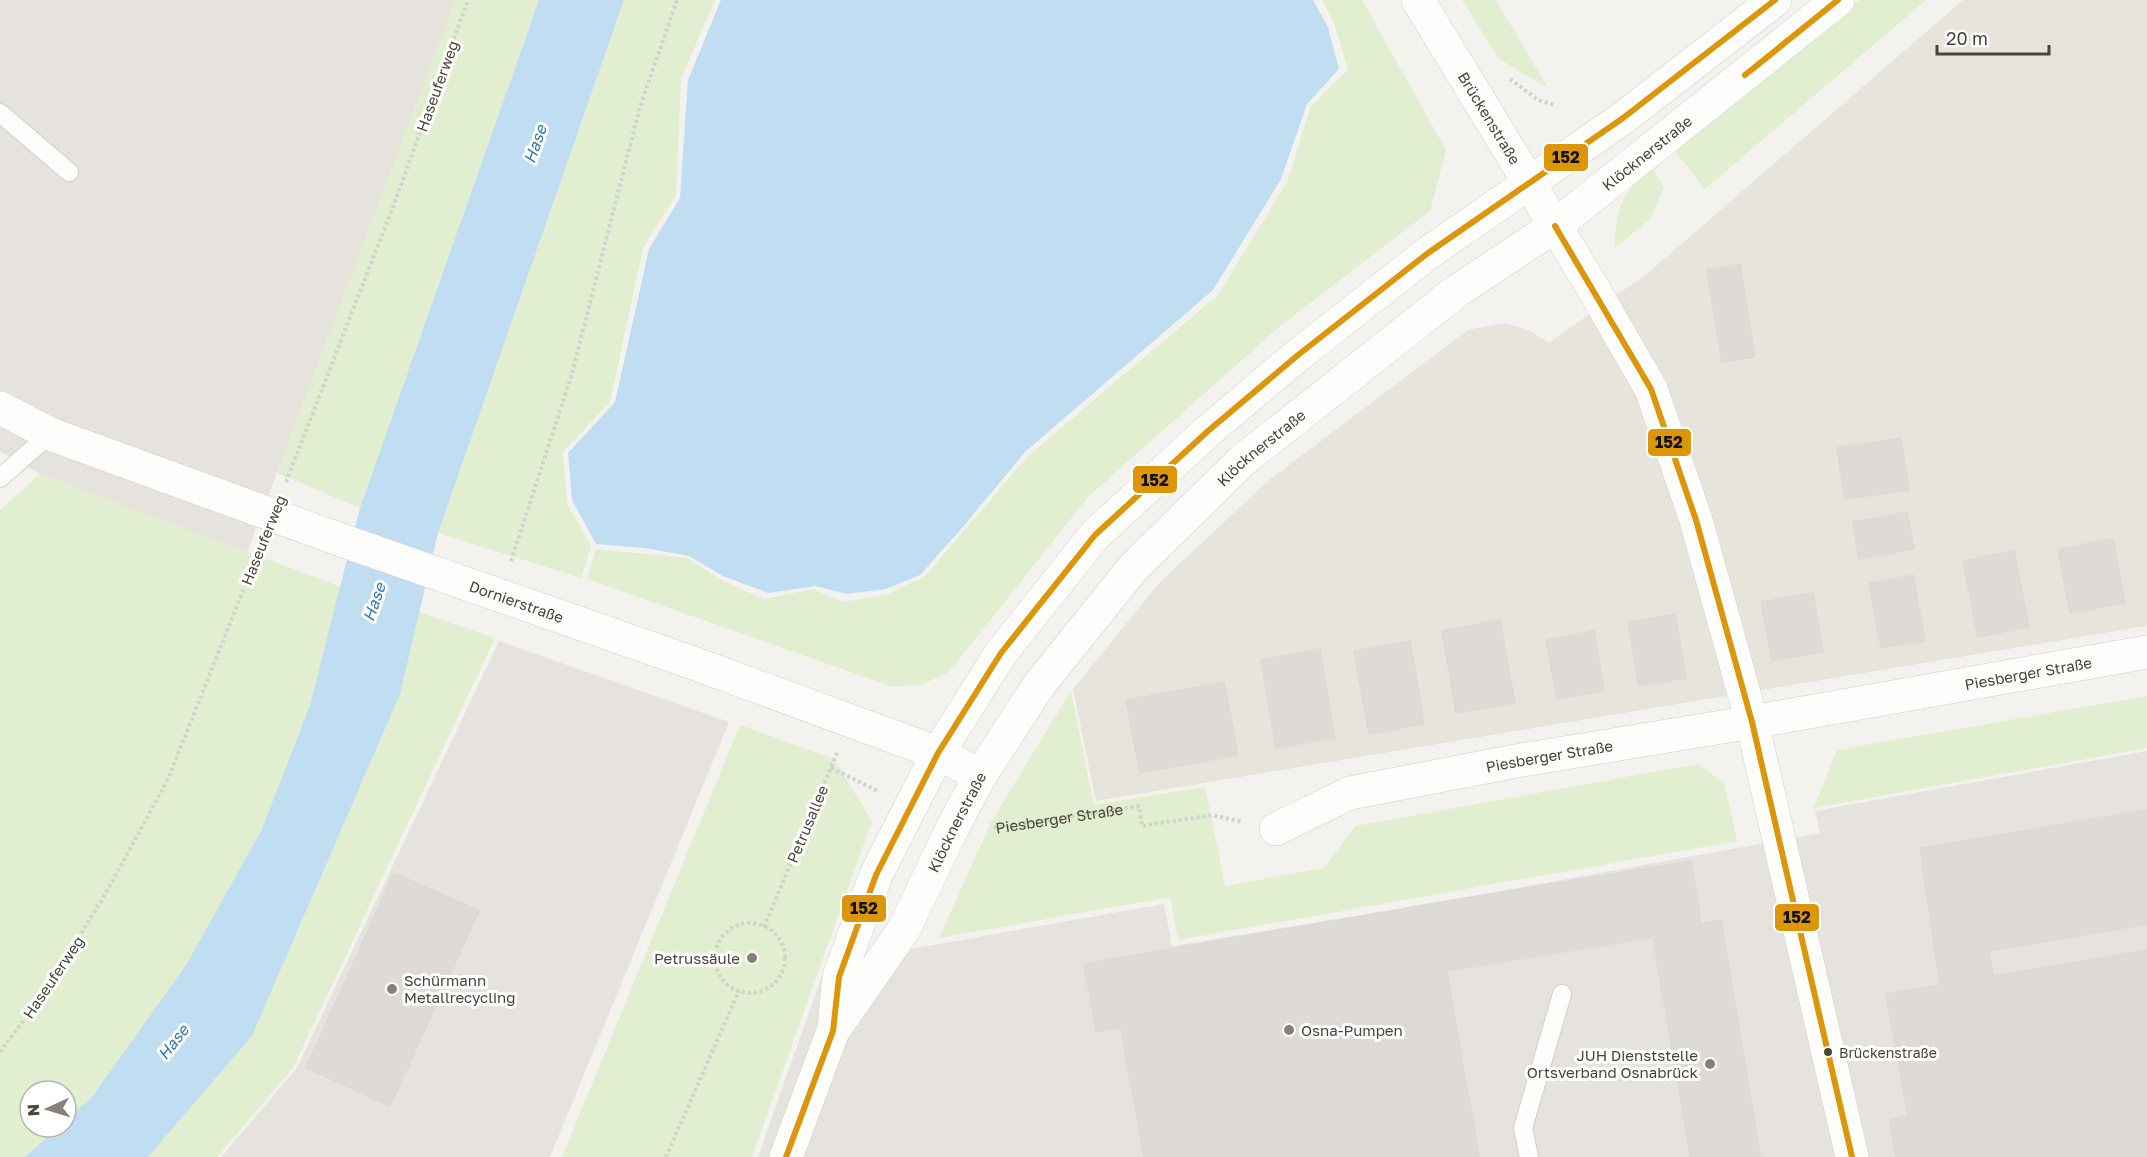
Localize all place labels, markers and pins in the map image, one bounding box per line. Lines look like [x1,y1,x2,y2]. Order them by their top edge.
place label: Petrussäule [654,949,740,967]
marker: Petrussäule [745,951,759,965]
place label: Schürmann Metallrecycling [404,971,516,1006]
marker: Schürmann Metallrecycling [385,982,399,996]
place label: Osna-Pumpen [1301,1021,1403,1039]
marker: Osna-Pumpen [1282,1023,1296,1037]
place label: Brückenstraße [1839,1044,1937,1061]
place label: JUH Dienststelle Ortsverband Osnabrück [1527,1046,1699,1081]
marker: Brückenstraße [1822,1046,1834,1058]
marker: JUH Dienststelle Ortsverband Osnabrück [1703,1057,1717,1071]

